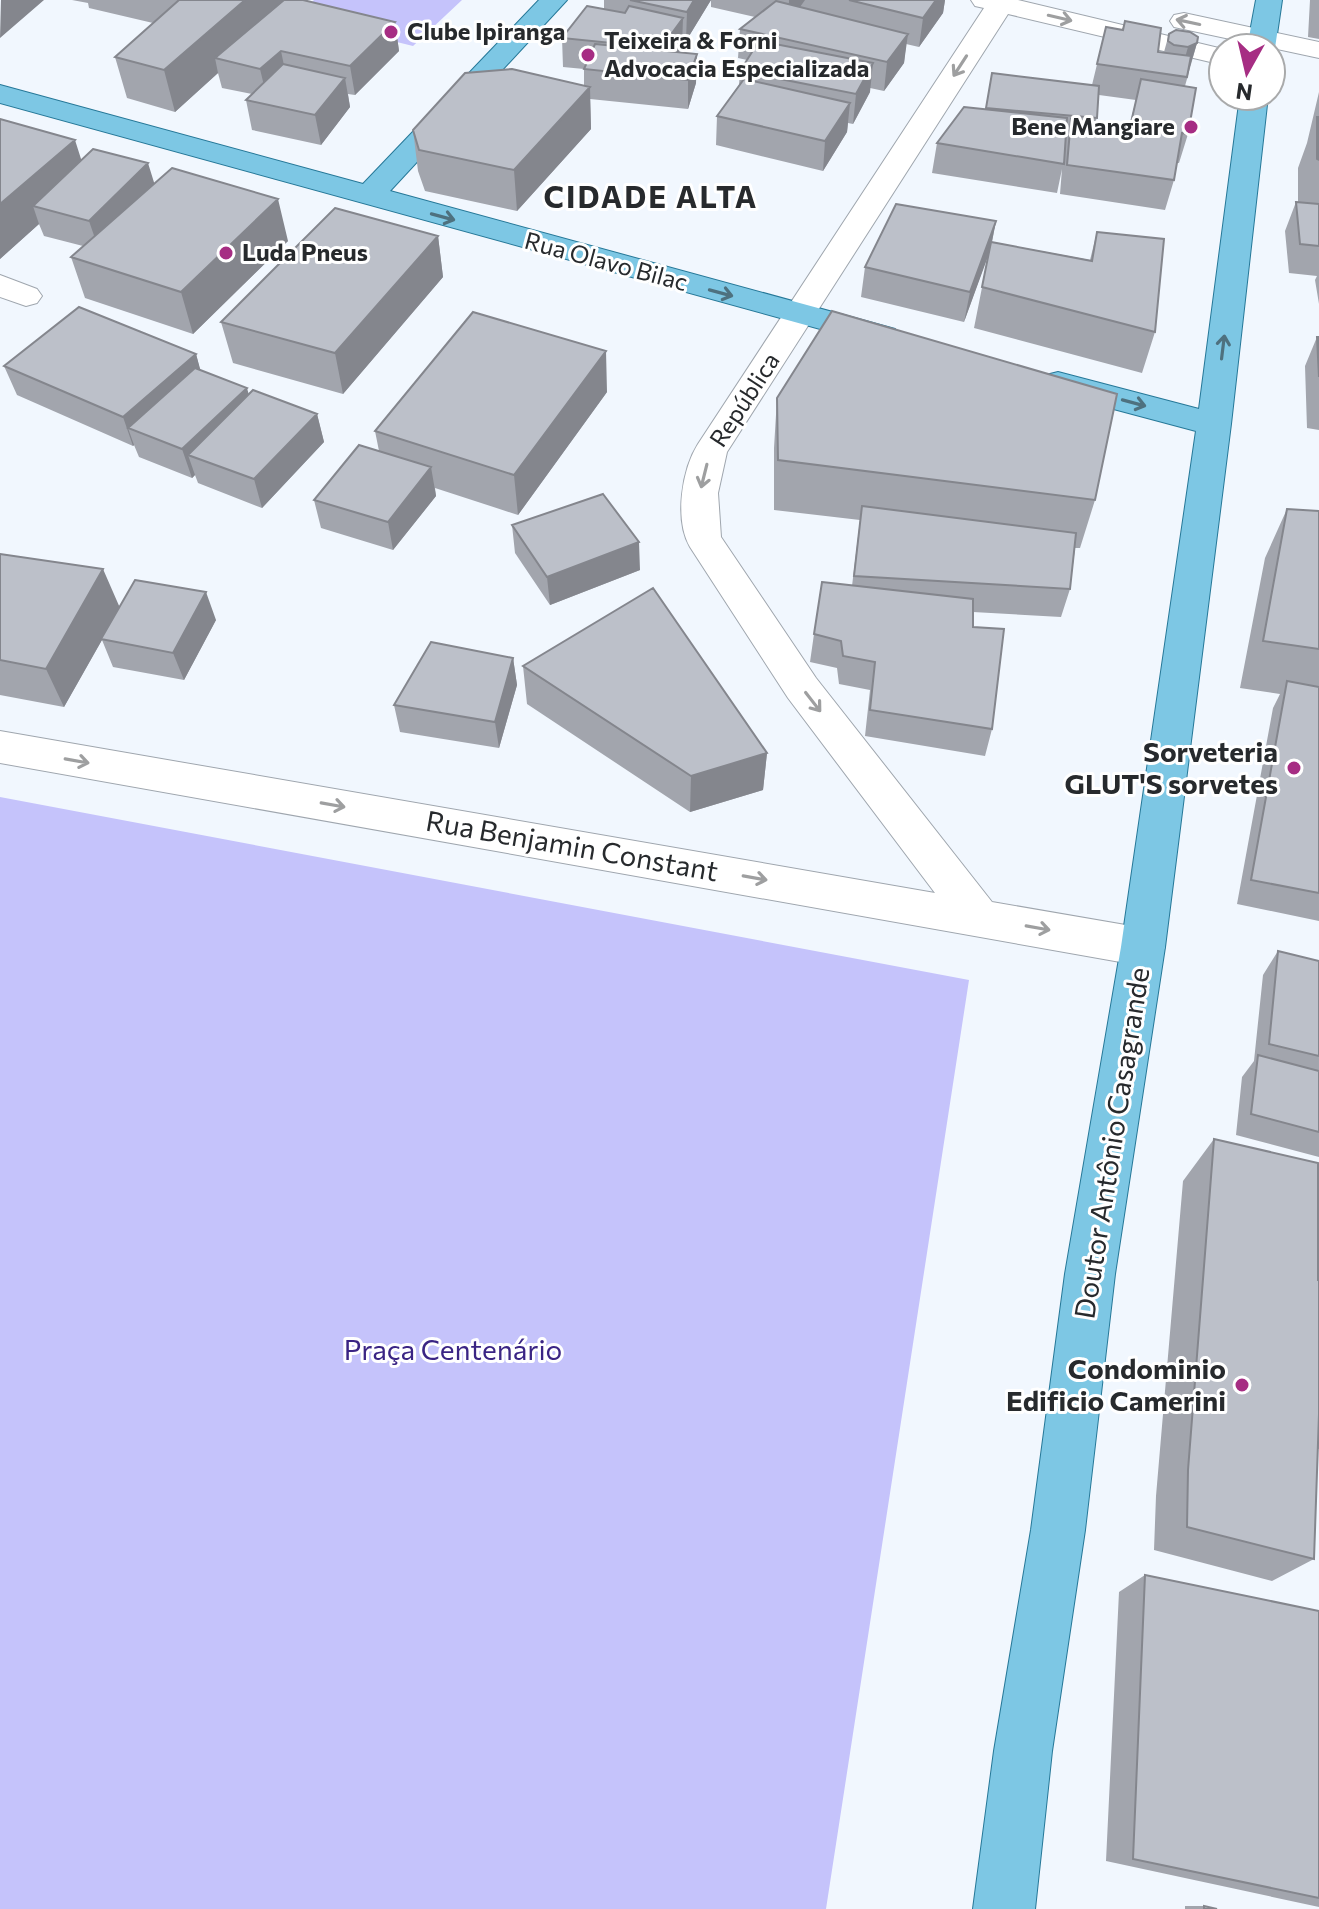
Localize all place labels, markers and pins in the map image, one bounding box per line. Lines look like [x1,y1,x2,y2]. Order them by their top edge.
place label: Clube Ipiranga [407,16,565,45]
marker: Clube Ipiranga [382,23,400,41]
place label: Teixeira & Forni Advocacia Especializada [604,25,869,82]
marker: Teixeira & Forni Advocacia Especializada [579,46,597,64]
place label: Bene Mangiare [1011,111,1175,140]
marker: Bene Mangiare [1182,118,1200,136]
place label: Luda Pneus [242,237,368,266]
marker: Luda Pneus [217,244,235,262]
place label: Sorveteria GLUT'S sorvetes [1065,734,1278,800]
marker: Sorveteria GLUT'S sorvetes [1285,759,1303,777]
place label: Condominio Edificio Camerini [1006,1351,1226,1417]
marker: Condominio Edificio Camerini [1233,1376,1251,1394]

